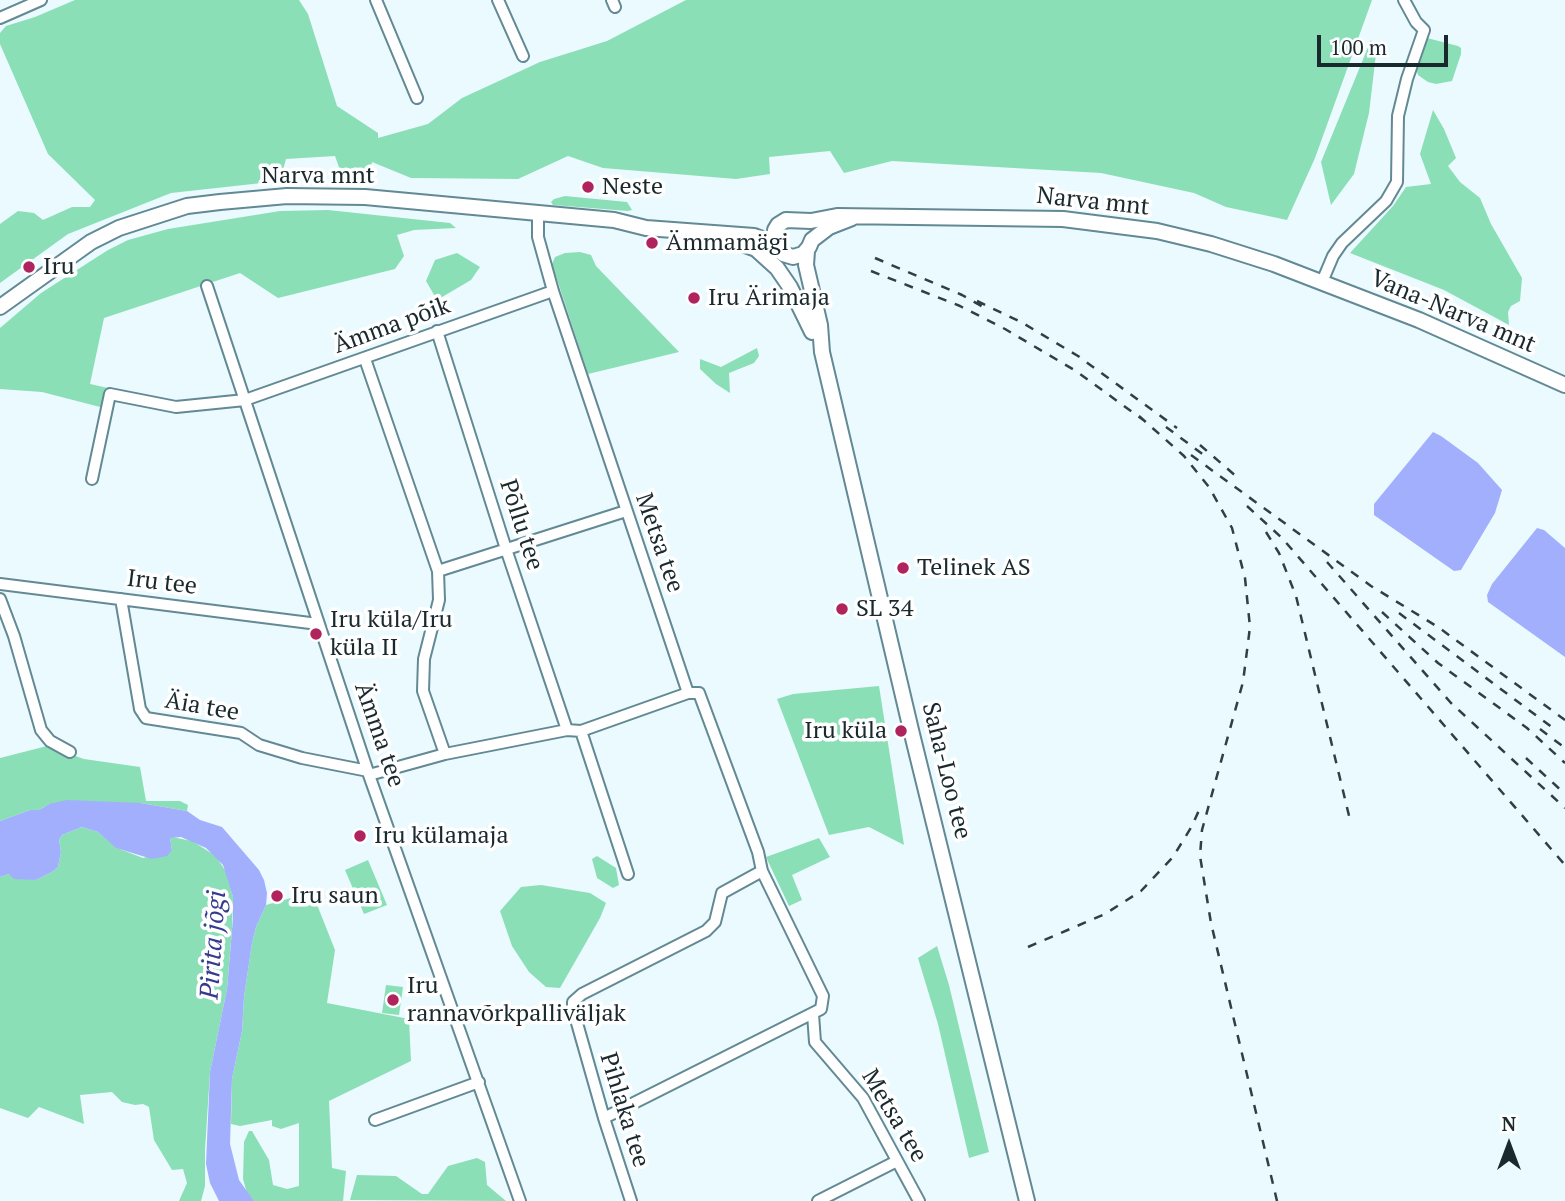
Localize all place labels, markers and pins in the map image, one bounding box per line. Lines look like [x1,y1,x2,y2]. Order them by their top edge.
place label: Neste [602,173,663,201]
marker: Neste [580,179,596,195]
place label: Ämmamägi [666,229,789,257]
marker: Ämmamägi [644,235,660,251]
place label: Iru [43,253,74,281]
marker: Iru [21,259,37,275]
place label: Iru Ärimaja [708,284,830,312]
marker: Iru Ärimaja [686,290,702,306]
place label: Telinek AS [917,554,1031,582]
marker: Telinek AS [895,560,911,576]
place label: SL 34 [856,595,913,623]
marker: SL 34 [834,601,850,617]
place label: Iru küla/Iru küla II [330,606,452,662]
marker: Iru küla/Iru küla II [308,626,324,642]
place label: Iru küla [804,717,887,745]
marker: Iru küla [893,723,909,739]
place label: Iru külamaja [374,822,509,850]
marker: Iru külamaja [352,828,368,844]
place label: Iru saun [291,882,379,910]
marker: Iru saun [269,888,285,904]
place label: Iru rannavõrkpalliväljak [407,972,626,1028]
marker: Iru rannavõrkpalliväljak [385,992,401,1008]

